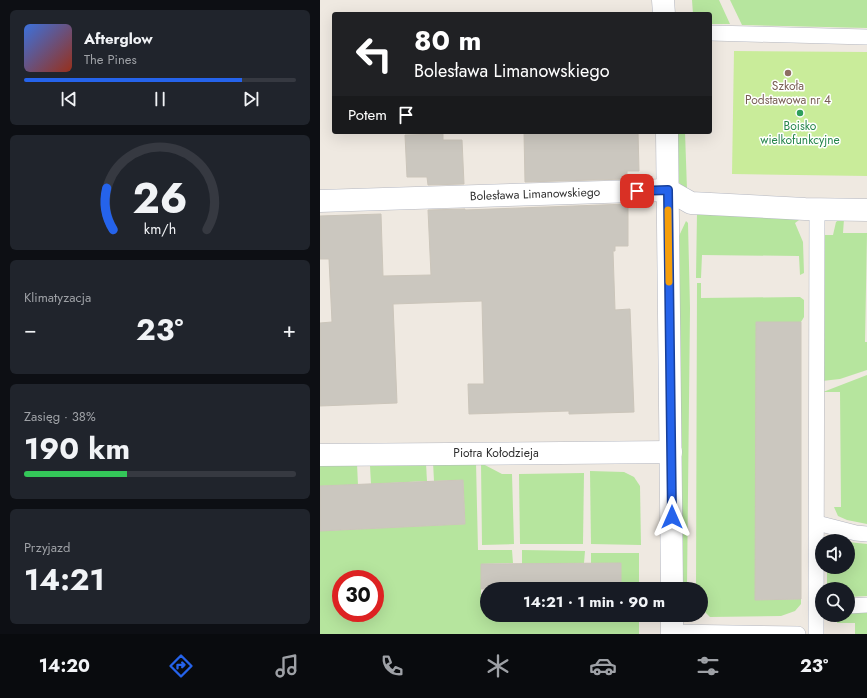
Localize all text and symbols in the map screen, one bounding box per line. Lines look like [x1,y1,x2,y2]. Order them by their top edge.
text: 80 m [414,20,481,61]
text: Afterglow [84,28,153,50]
icon: left [348,28,400,80]
text: The Pines [84,50,137,69]
text: Bolesława Limanowskiego [414,58,609,84]
marker: Szkoła Podstawowa nr 4 [783,68,793,78]
place label: Szkoła Podstawowa nr 4 [745,77,831,109]
icon: previous [58,88,80,110]
icon: pause [149,88,171,110]
icon: next [240,88,262,110]
text: Potem [348,104,387,126]
icon: arrive [395,104,417,126]
marker: Boisko wielkofunkcyjne [795,108,805,118]
place label: Boisko wielkofunkcyjne [760,117,840,149]
text: 26 [132,168,188,229]
pin [620,174,654,208]
icon: arrive [626,180,648,202]
street label: Bolesława Limanowskiego [470,183,601,205]
text: km/h [144,219,176,239]
text: Klimatyzacja [24,288,91,307]
text: 23° [136,308,183,351]
text: − [24,313,37,345]
text: + [282,313,296,345]
text: Zasięg · 38% [24,407,96,426]
text: 190 km [24,427,130,470]
street label: Piotra Kołodzieja [453,444,539,462]
position arrow [651,496,693,538]
map controls [815,534,855,622]
button: sound [815,534,855,574]
text: Przyjazd [24,538,71,557]
text: 14:21 [24,558,105,601]
speed limit sign: 30 [332,570,384,622]
button: search [815,582,855,622]
text: 14:21 · 1 min · 90 m [523,591,665,613]
icon: directions [167,652,195,680]
icon: music [273,652,301,680]
icon: phone [378,652,406,680]
icon: climate [484,652,512,680]
icon: car [589,652,617,680]
icon: filters [694,652,722,680]
text: 14:20 [39,653,90,679]
text: 23° [800,653,828,679]

